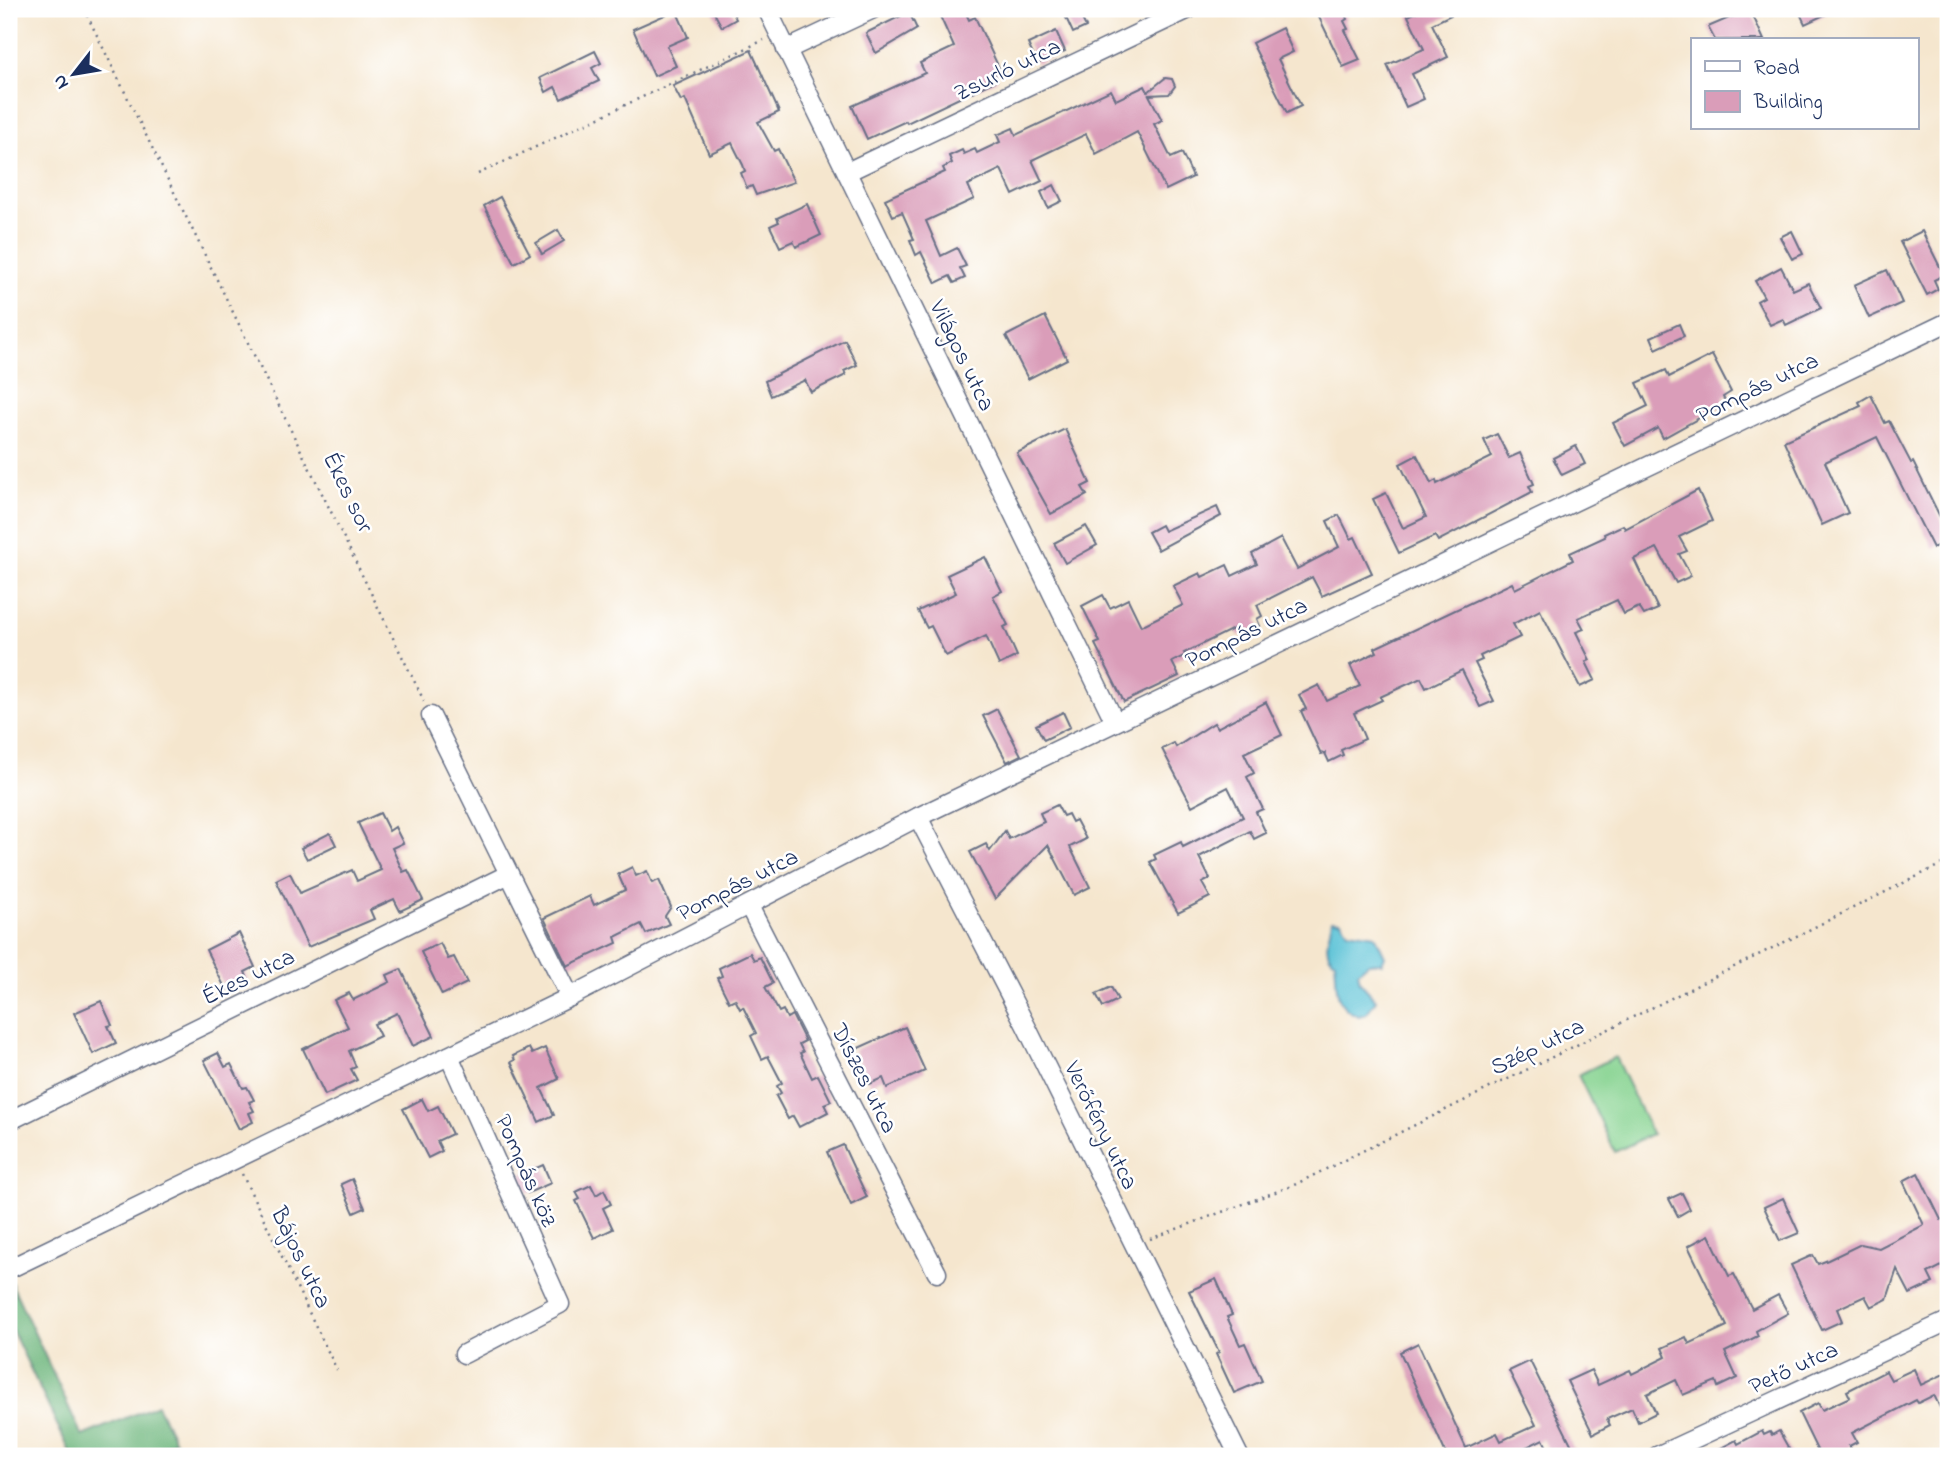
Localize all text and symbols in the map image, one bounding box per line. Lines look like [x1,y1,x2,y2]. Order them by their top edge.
street label: Zsurló utca [949,30,1067,112]
north arrow [38,38,108,108]
legend [1691,38,1918,130]
text: Road [1754,54,1800,84]
text: N [47,69,76,94]
text: Building [1753,88,1823,120]
street label: Világos utca [918,294,1003,418]
street label: Pompás utca [1691,345,1825,434]
street label: Ékes sor [312,447,382,540]
street label: Pompás utca [1180,590,1314,679]
street label: Pompás utca [671,841,805,932]
street label: Ékes utca [197,941,301,1016]
street label: Szép utca [1485,1010,1591,1086]
street label: Díszes utca [820,1018,905,1140]
street label: Verőfény utca [1052,1055,1146,1197]
street label: Pompás köz [484,1109,565,1234]
street label: Bájos utca [260,1200,339,1315]
street label: Pető utca [1744,1333,1845,1405]

